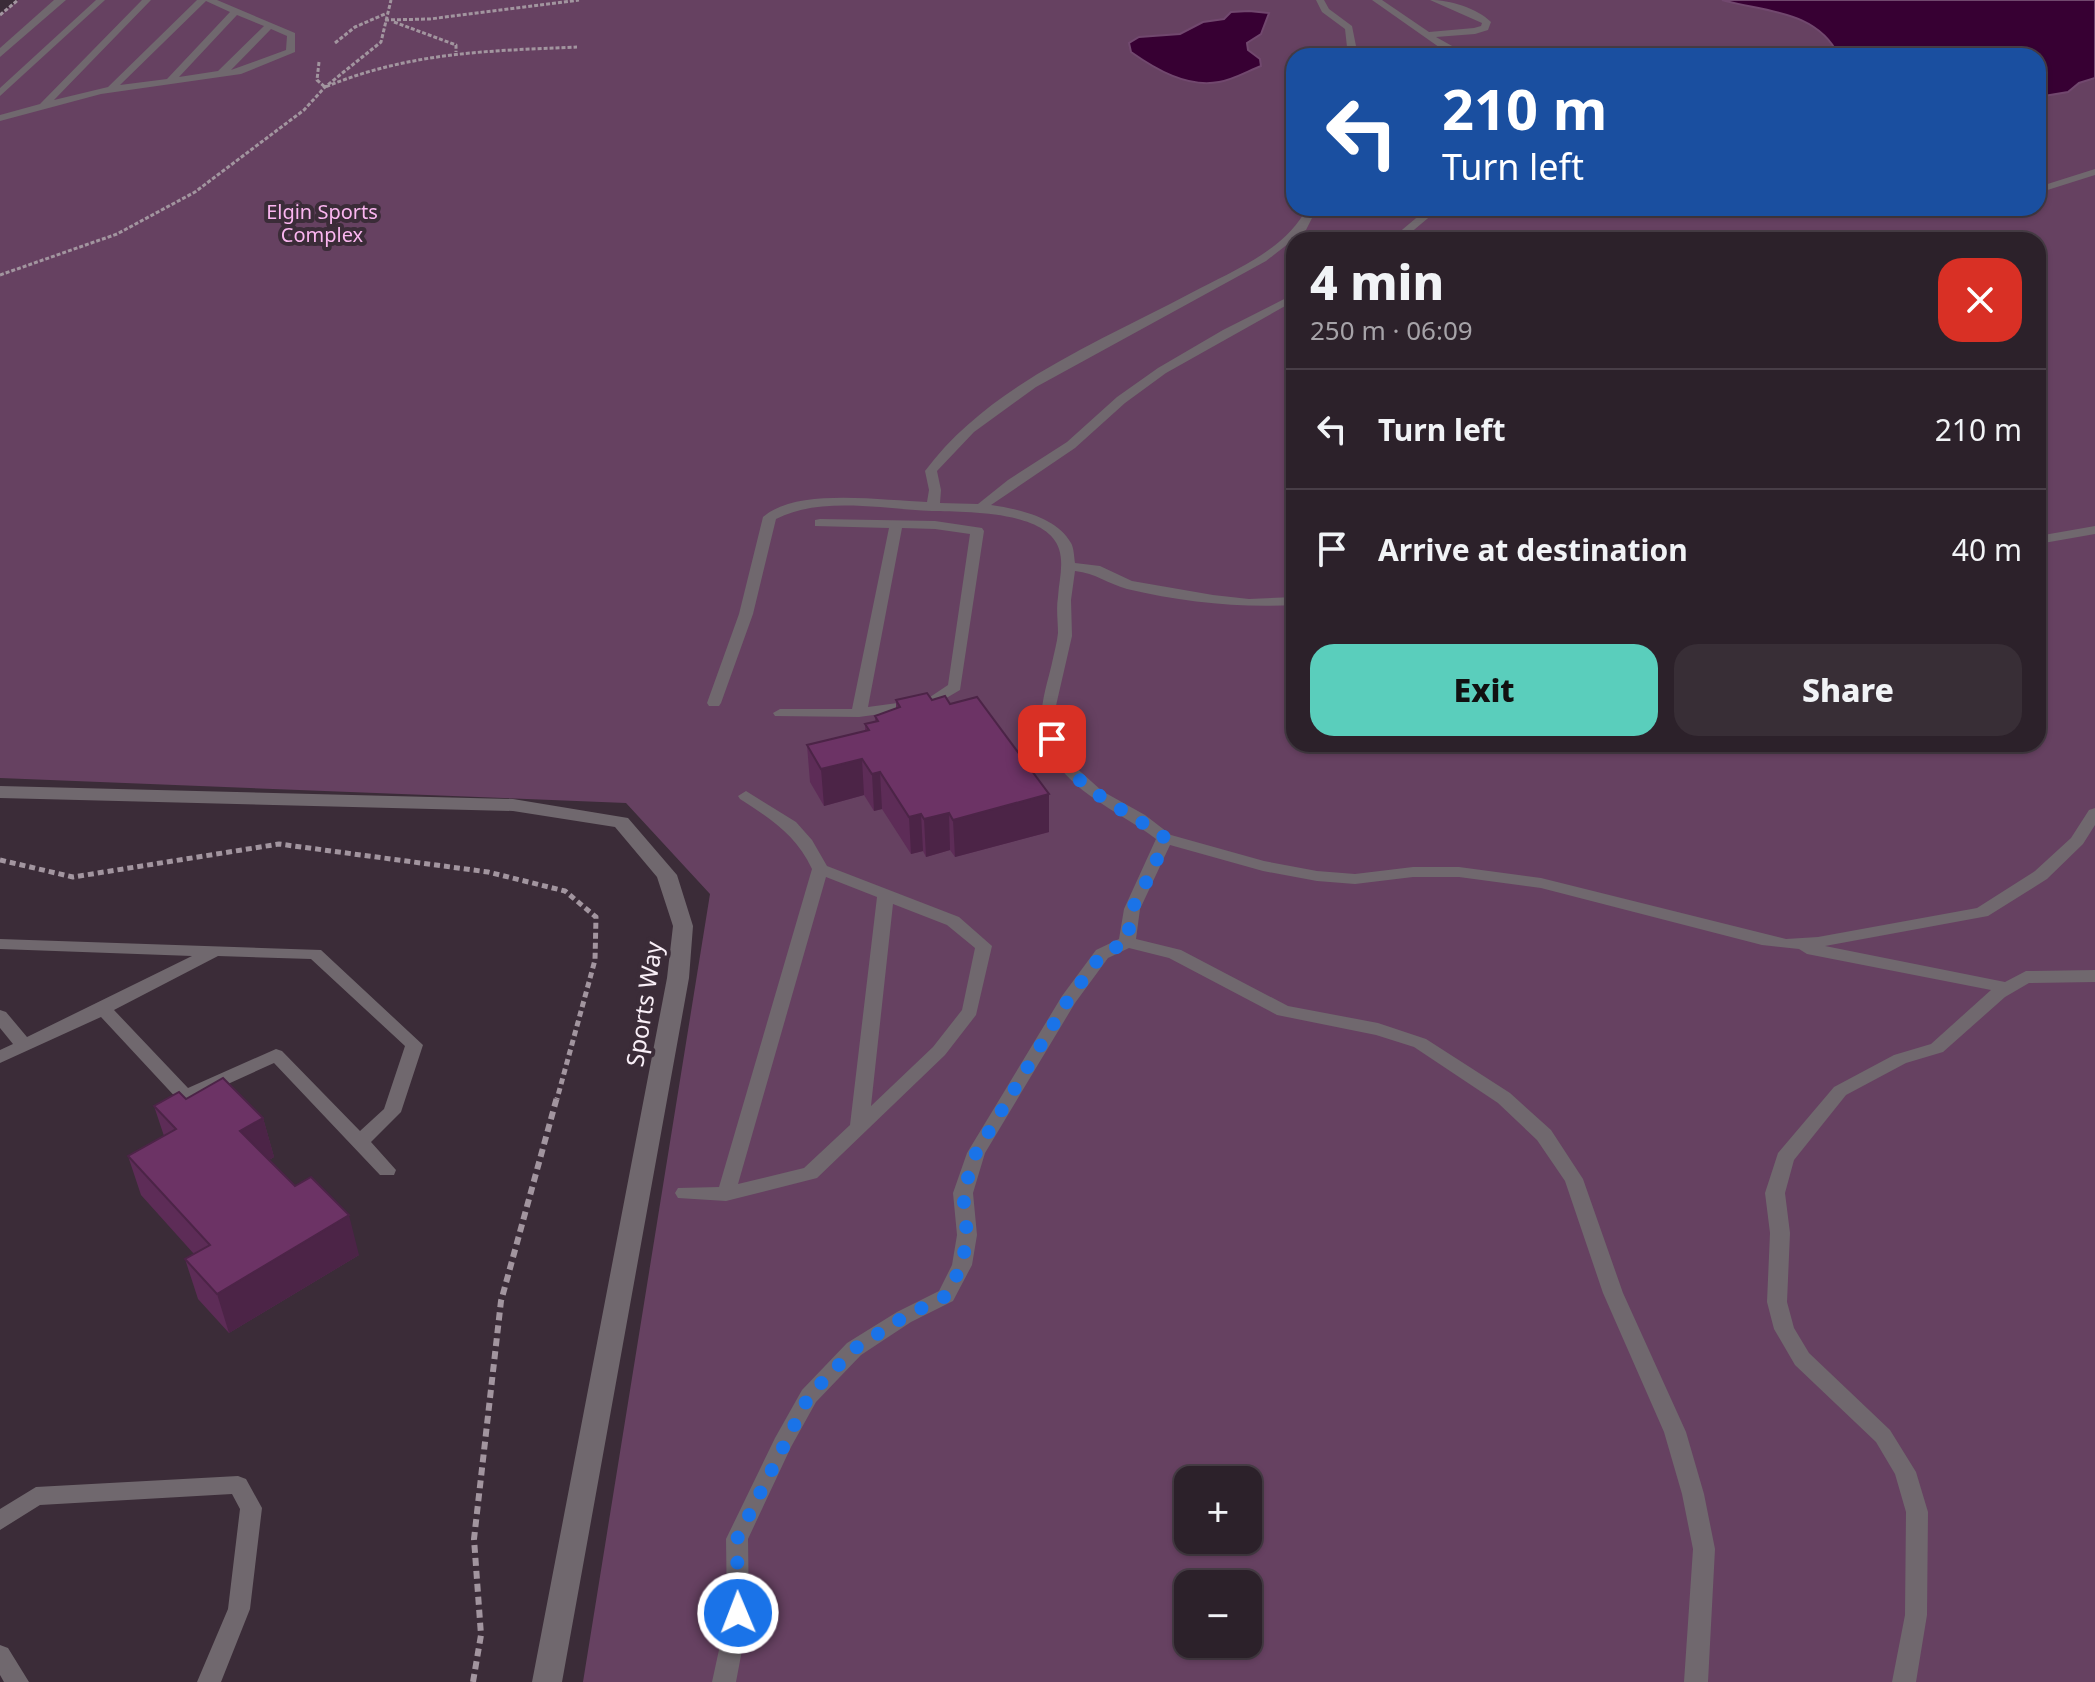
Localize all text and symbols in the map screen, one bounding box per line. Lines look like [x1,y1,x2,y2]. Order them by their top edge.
text: 210 m [1442,70,1607,146]
icon: left [1310,80,1414,184]
text: Turn left [1442,142,1584,191]
park label: Elgin Sports Complex [266,198,378,248]
text: 4 min [1310,249,1444,314]
button: close [1938,258,2022,342]
text: 250 m · 06:09 [1310,312,1473,348]
icon: left [1310,407,1354,451]
text: Turn left [1378,409,1506,450]
text: 210 m [1935,409,2022,450]
icon: arrive [1310,527,1354,571]
text: Arrive at destination [1378,529,1688,570]
text: 40 m [1952,529,2022,570]
button: Exit [1310,644,1658,736]
button: Share [1674,644,2022,736]
pin [1018,705,1086,773]
icon: arrive [1030,717,1074,761]
street label: Sports Way [617,938,670,1069]
map controls [1174,1466,1262,1658]
button: + [1174,1466,1262,1554]
button: − [1174,1570,1262,1658]
position arrow [696,1571,780,1655]

